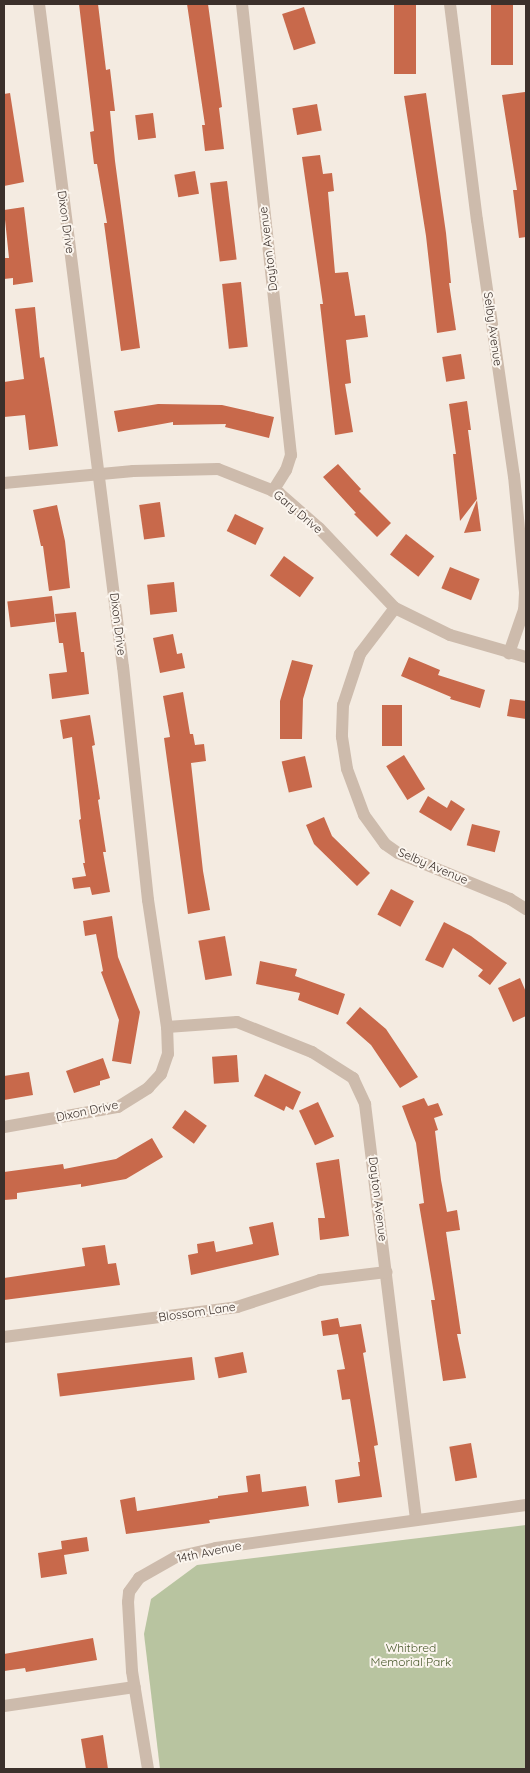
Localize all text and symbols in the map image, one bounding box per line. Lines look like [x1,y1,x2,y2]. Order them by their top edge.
street label: Dixon Drive [54,190,78,254]
street label: Dayton Avenue [256,206,280,292]
street label: Selby Avenue [481,291,505,367]
street label: Gary Drive [271,487,325,537]
street label: Dixon Drive [107,592,129,656]
street label: Selby Avenue [396,845,470,887]
street label: Dixon Drive [55,1097,119,1125]
street label: Dayton Avenue [366,1156,390,1242]
street label: Blossom Lane [157,1299,237,1325]
street label: 14th Avenue [175,1538,243,1566]
park label: Whitbred Memorial Park [371,1641,451,1669]

